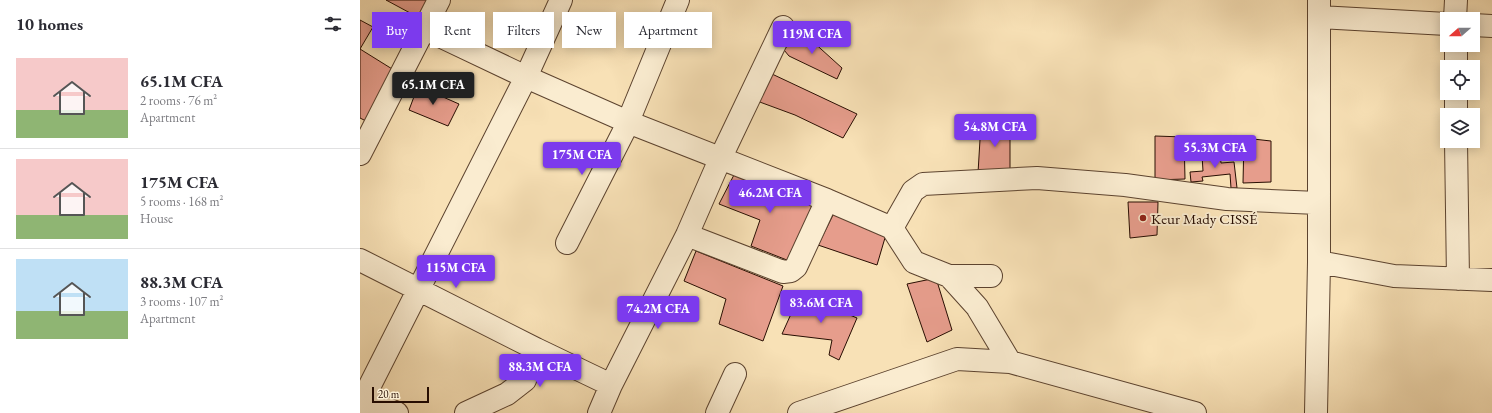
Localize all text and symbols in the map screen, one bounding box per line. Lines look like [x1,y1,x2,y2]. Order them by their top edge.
chip: Buy [372,12,422,48]
chip: Rent [430,12,485,48]
chip: Filters [493,12,554,48]
chip: New [562,12,616,48]
chip: Apartment [624,12,712,48]
north arrow [1440,12,1480,52]
map controls [1440,12,1480,148]
text: 10 homes [16,13,83,35]
icon: filters [322,13,344,35]
pin: 119M CFA [771,21,853,55]
text: 119M CFA [782,25,842,42]
button: locate [1440,60,1480,100]
text: 65.1M CFA [140,70,223,92]
pin: 65.1M CFA [387,72,479,106]
icon: home [48,74,96,122]
text: 65.1M CFA [401,76,465,93]
text: 2 rooms · 76 m² [140,92,217,109]
button: layers [1440,108,1480,148]
text: Apartment [140,109,195,126]
pin: 54.8M CFA [949,114,1041,148]
text: 54.8M CFA [963,118,1027,135]
pin: 55.3M CFA [1169,135,1261,169]
text: 55.3M CFA [1183,139,1247,156]
pin: 175M CFA [541,142,623,176]
text: 175M CFA [552,146,612,163]
text: 175M CFA [140,171,219,193]
icon: home [48,175,96,223]
pin: 46.2M CFA [724,180,816,214]
text: 46.2M CFA [738,184,802,201]
text: 5 rooms · 168 m² [140,193,224,210]
place label: Keur Mady CISSÉ [1151,209,1258,228]
text: House [140,210,173,227]
marker: Keur Mady CISSÉ [1138,213,1148,223]
pin: 115M CFA [415,255,497,289]
text: 115M CFA [426,259,486,276]
text: 88.3M CFA [140,271,223,293]
icon: home [48,275,96,323]
pin: 83.6M CFA [775,290,867,324]
text: 3 rooms · 107 m² [140,293,224,310]
text: 83.6M CFA [789,294,853,311]
pin: 74.2M CFA [612,296,704,330]
text: 74.2M CFA [626,300,690,317]
text: Apartment [140,310,195,327]
pin: 88.3M CFA [494,354,586,388]
text: 88.3M CFA [508,358,572,375]
scale bar [372,385,429,404]
text: 20 m [378,387,399,401]

